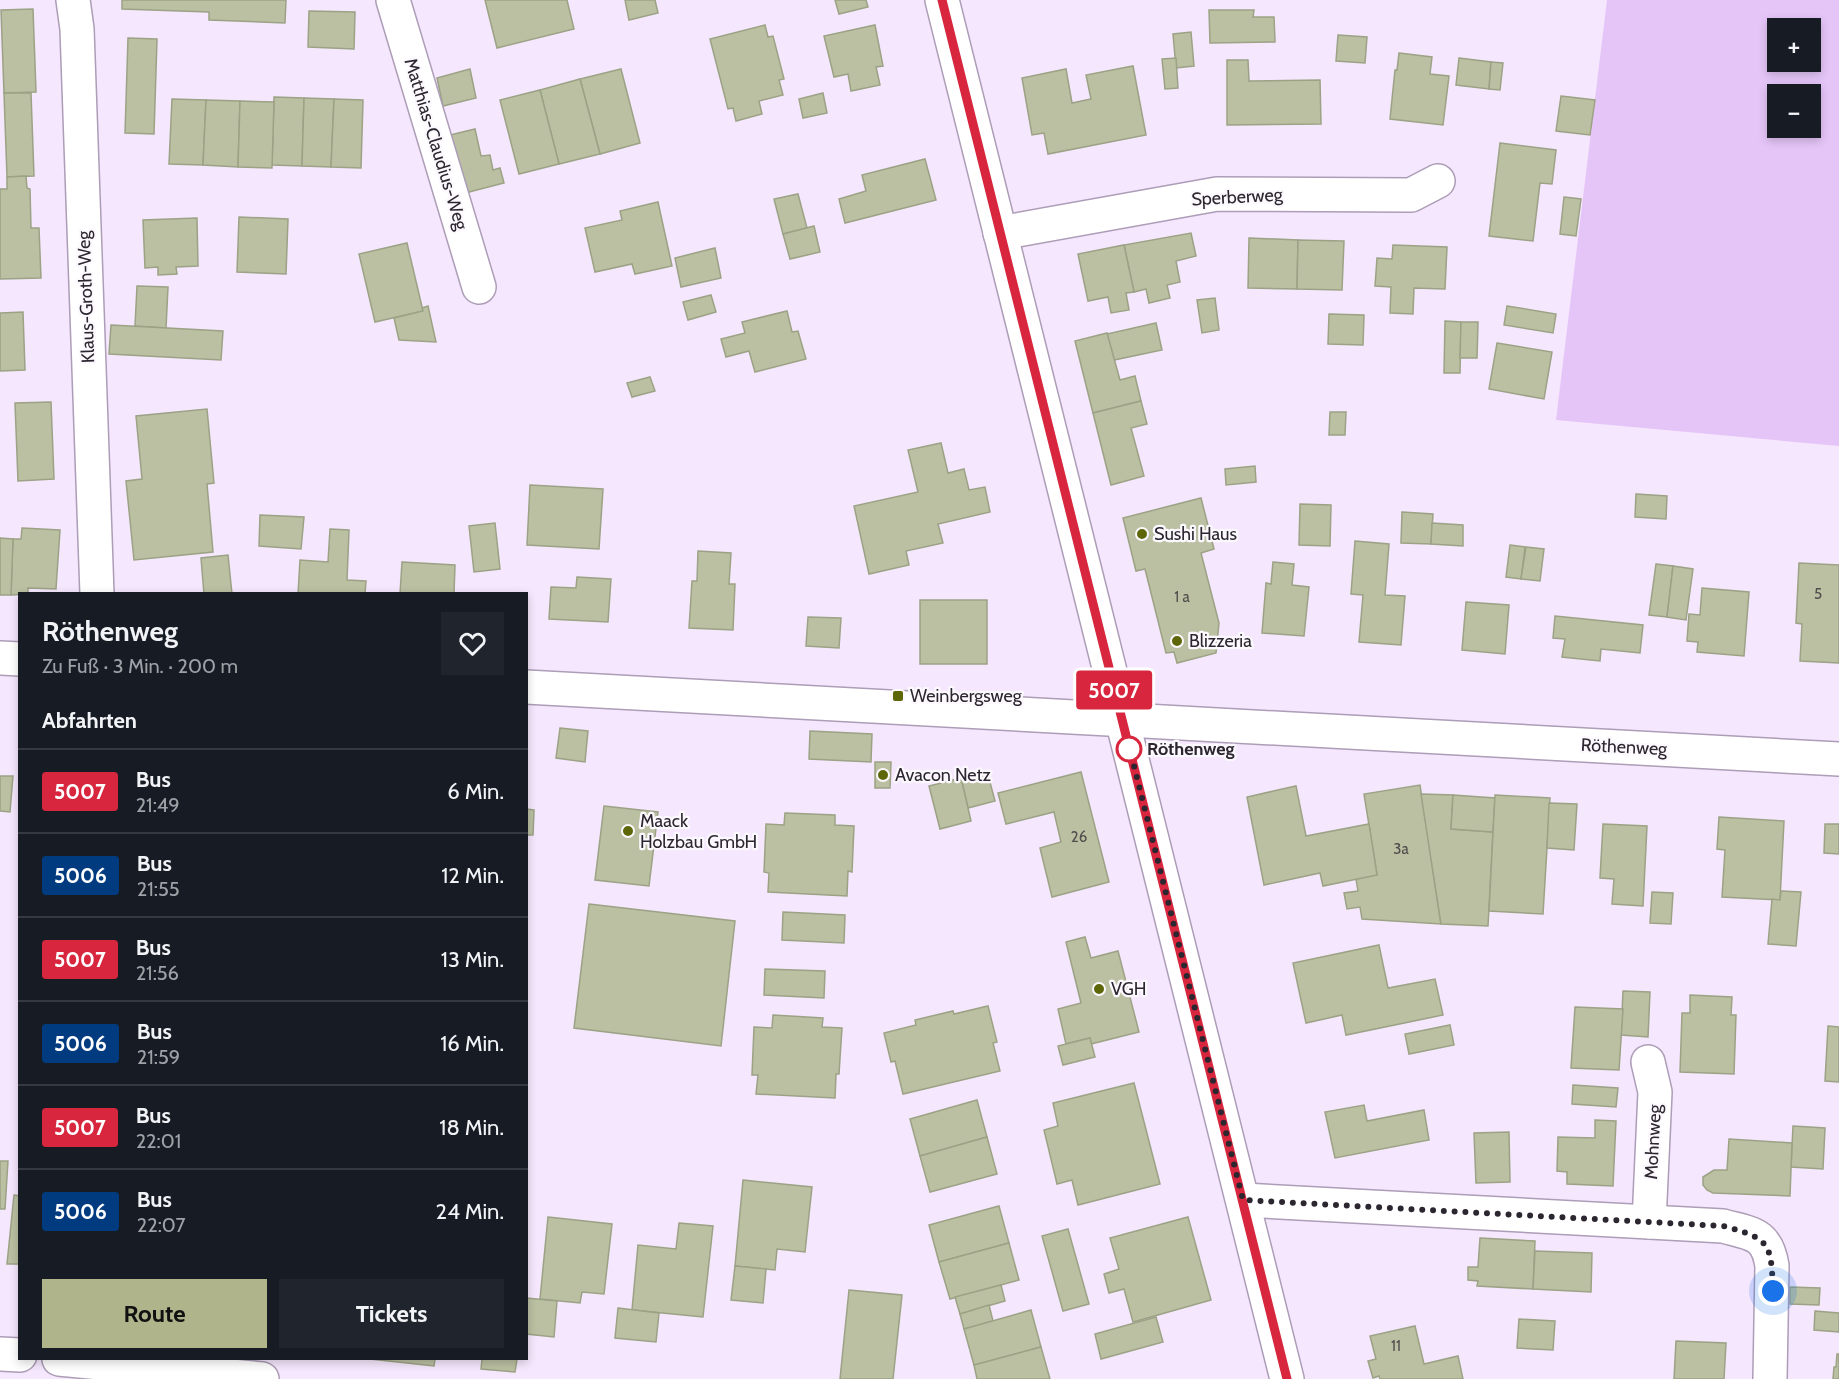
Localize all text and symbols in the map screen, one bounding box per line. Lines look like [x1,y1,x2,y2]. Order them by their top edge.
map controls [1767,18,1821,138]
button: + [1767,18,1821,72]
street label: Matthias-Claudius-Weg [399,55,473,234]
button: − [1767,84,1821,138]
street label: Sperberweg [1191,184,1284,210]
street label: Klaus-Groth-Weg [73,229,99,364]
place label: Sushi Haus [1154,523,1237,545]
marker: Sushi Haus [1135,527,1149,541]
house number: 5 [1814,585,1822,603]
house number: 1 a [1174,588,1191,606]
button: heart [441,612,504,675]
text: Röthenweg [42,614,178,648]
place label: Blizzeria [1189,630,1252,652]
marker: Blizzeria [1170,634,1184,648]
text: Zu Fuß · 3 Min. · 200 m [42,654,238,678]
line badge: 5007 [1072,670,1156,710]
text: 5007 [1088,678,1140,703]
place label: Weinbergsweg [910,685,1023,707]
marker: Weinbergsweg [891,689,905,703]
text: Abfahrten [42,707,137,734]
street label: Röthenweg [1580,734,1669,760]
marker: Röthenweg [1116,736,1142,762]
place label: Röthenweg [1147,738,1234,760]
place label: Avacon Netz [895,764,992,786]
text: Bus [136,766,171,793]
marker: Avacon Netz [876,768,890,782]
text: 6 Min. [447,778,504,805]
text: 5007 [54,779,106,804]
text: 21:49 [136,793,180,817]
place label: Maack Holzbau GmbH [640,810,757,853]
marker: Maack Holzbau GmbH [621,824,635,838]
house number: 26 [1071,828,1087,846]
house number: 3a [1393,840,1409,858]
text: Bus [137,850,172,877]
text: 12 Min. [441,862,504,889]
text: 5006 [54,863,107,888]
text: 21:55 [137,877,180,901]
text: Bus [136,934,171,961]
text: 13 Min. [441,946,504,973]
text: 5007 [54,947,106,972]
text: 21:56 [136,961,179,985]
place label: VGH [1111,978,1147,1000]
marker: VGH [1092,982,1106,996]
text: Bus [137,1018,172,1045]
text: 16 Min. [440,1030,504,1057]
text: 5006 [54,1031,107,1056]
text: 21:59 [137,1045,180,1069]
text: Bus [136,1102,171,1129]
street label: Mohnweg [1640,1103,1666,1180]
text: 18 Min. [439,1114,504,1141]
text: 5007 [54,1115,106,1140]
text: 22:01 [136,1129,181,1153]
text: Bus [137,1186,172,1213]
text: 24 Min. [436,1198,504,1225]
text: 5006 [54,1199,107,1224]
text: 22:07 [137,1213,186,1237]
your location [1758,1276,1788,1306]
button: Route [42,1279,267,1348]
button: Tickets [279,1279,504,1348]
house number: 11 [1391,1337,1401,1355]

